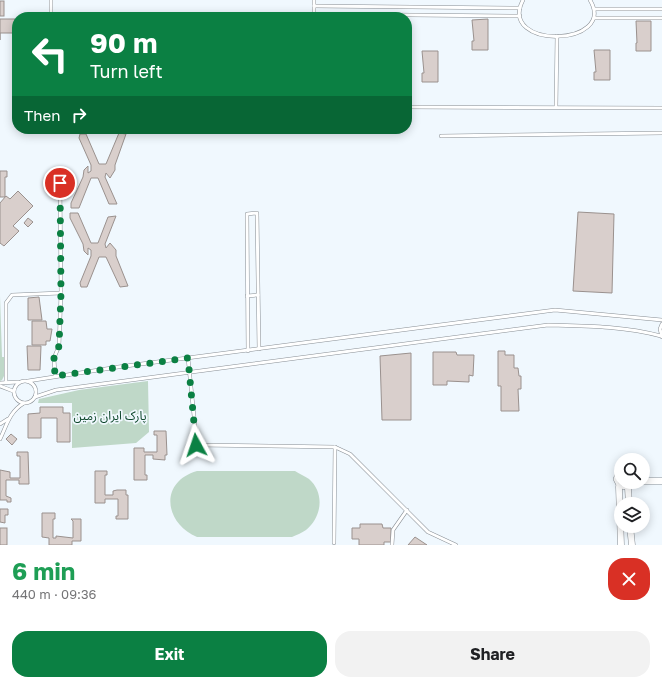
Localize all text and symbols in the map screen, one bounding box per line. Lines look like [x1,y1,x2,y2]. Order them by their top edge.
text: 90 m [90,26,157,59]
icon: left [24,28,76,80]
text: Turn left [90,60,163,82]
icon: right [68,104,90,126]
text: Then [24,106,60,124]
pin [43,166,77,200]
icon: arrive [49,172,71,194]
park label: پارک ایران زمین [74,408,147,424]
position arrow [175,424,217,466]
map controls [614,453,650,533]
button: search [614,453,650,489]
button: layers [614,497,650,533]
text: 6 min [12,556,75,585]
button: close [608,558,650,600]
text: 440 m · 09:36 [12,586,96,602]
button: Exit [12,631,327,677]
button: Share [335,631,650,677]

